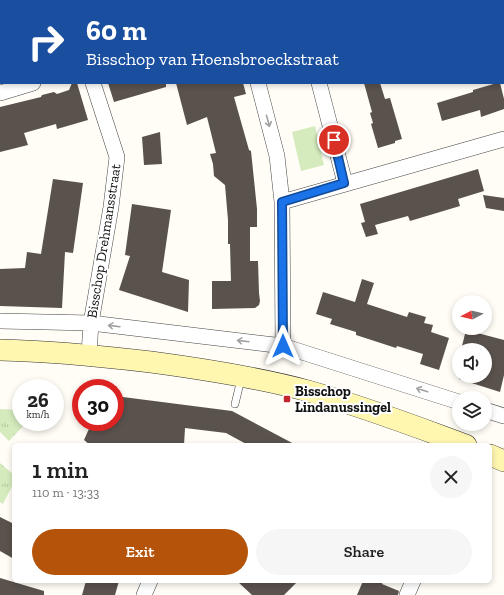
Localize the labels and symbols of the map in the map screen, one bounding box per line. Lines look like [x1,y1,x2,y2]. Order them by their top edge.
one-way arrow [265,114,272,127]
pin [317,123,351,157]
street label: Bisschop Drehmansstraat [83,162,125,319]
north arrow [452,295,492,335]
one-way arrow [108,322,121,329]
position arrow [262,325,304,367]
one-way arrow [237,337,250,345]
speed limit sign: 30 [72,379,124,431]
place label: Bisschop Lindanussingel [295,383,391,416]
one-way arrow [415,386,428,393]
marker: Bisschop Lindanussingel [282,394,292,404]

